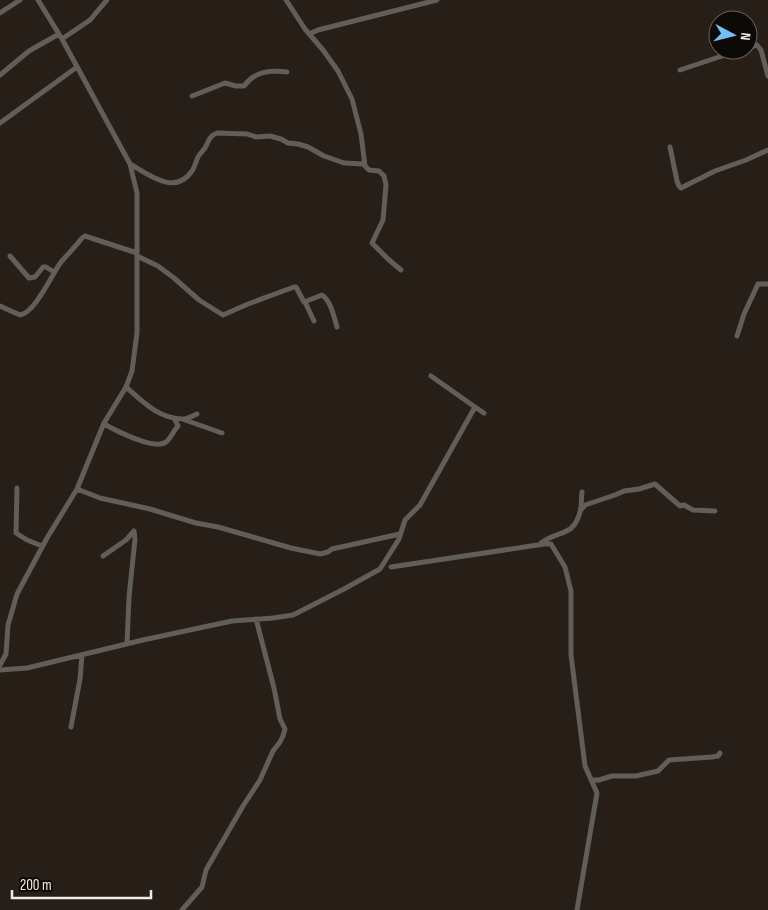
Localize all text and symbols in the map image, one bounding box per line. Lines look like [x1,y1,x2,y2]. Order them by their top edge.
north arrow [708,10,758,60]
text: N [737,32,754,41]
scale bar [12,868,151,900]
text: 200 m [20,876,52,895]

